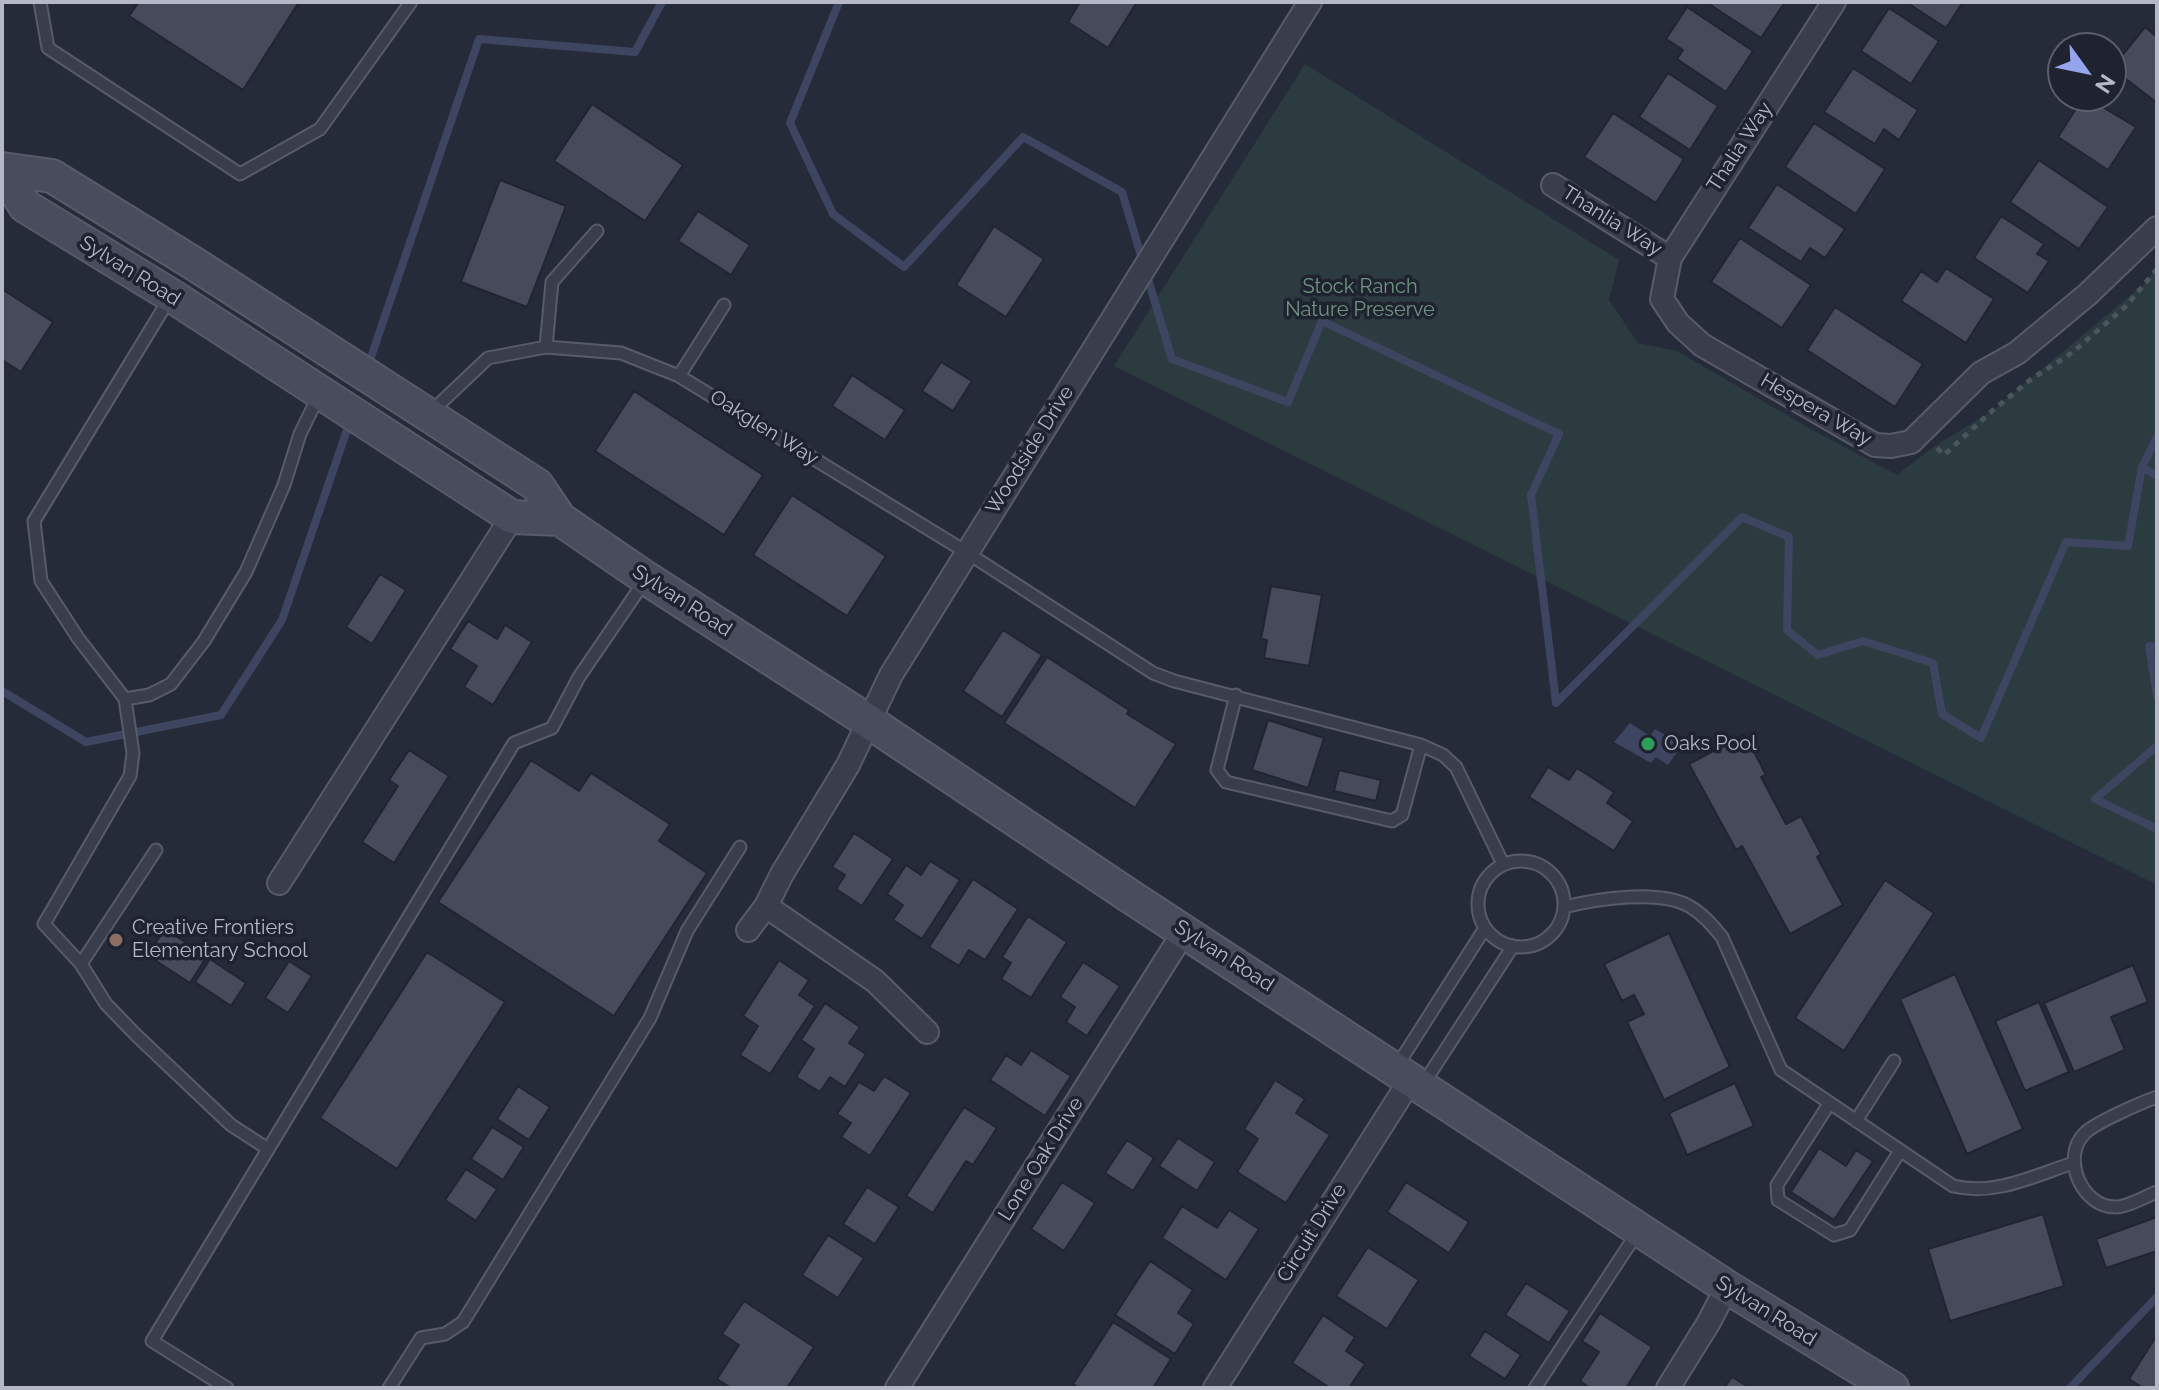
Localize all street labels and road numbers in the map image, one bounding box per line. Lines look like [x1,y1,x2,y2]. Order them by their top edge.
street label: Thalia Way [1702,98,1778,196]
street label: Thanlia Way [1558,181,1666,261]
street label: Sylvan Road [75,231,185,311]
street label: Hespera Way [1756,369,1876,451]
street label: Woodside Drive [981,381,1079,519]
street label: Oakglen Way [705,385,823,471]
street label: Sylvan Road [628,560,736,642]
street label: Sylvan Road [1170,915,1278,997]
street label: Lone Oak Drive [993,1093,1089,1225]
street label: Circuit Drive [1272,1179,1352,1287]
street label: Sylvan Road [1711,1271,1821,1351]

